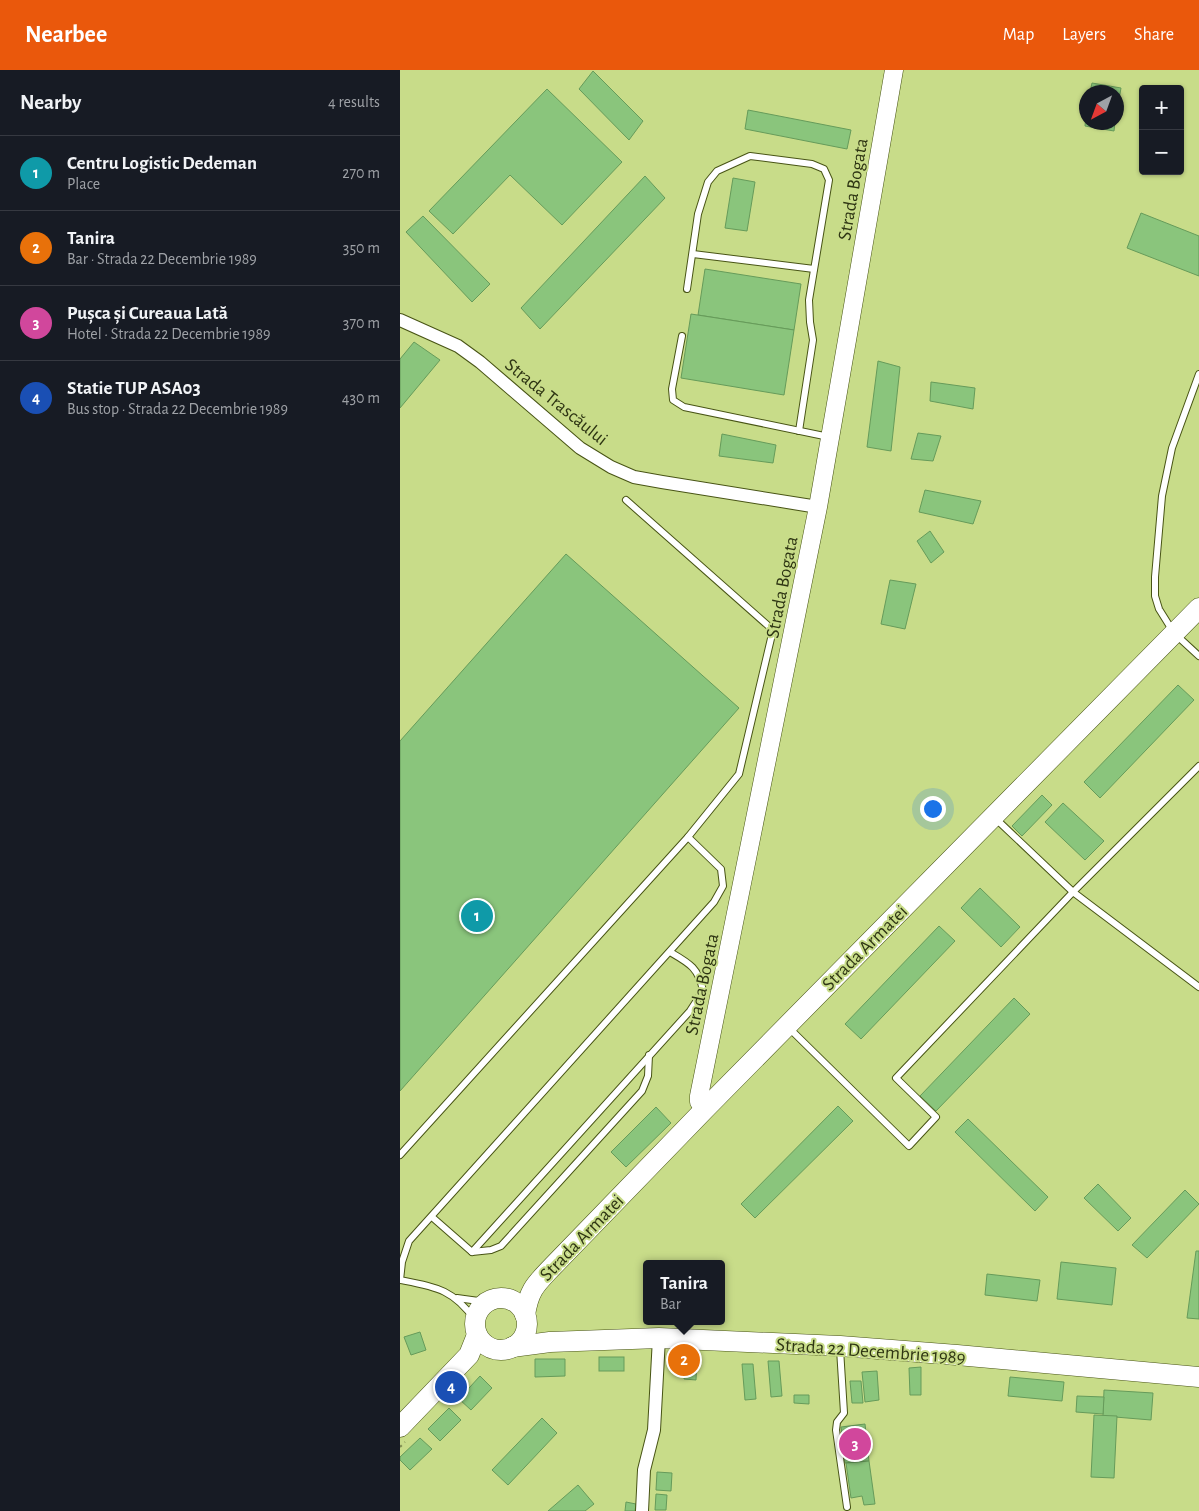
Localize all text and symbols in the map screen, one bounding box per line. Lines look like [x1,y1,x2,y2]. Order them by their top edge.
text: Nearbee [25,23,107,47]
text: Map [1003,26,1034,44]
text: Layers [1062,26,1106,44]
text: Share [1134,26,1174,44]
north arrow [1079,85,1124,130]
map controls [1139,85,1184,175]
button: + [1139,85,1184,130]
text: Nearby [20,92,81,113]
text: 4 results [328,94,380,110]
button: − [1139,130,1184,175]
street label: Strada Bogata [835,136,872,242]
text: Centru Logistic Dedeman [67,154,257,173]
text: 1 [33,165,39,181]
text: 270 m [342,165,380,181]
text: Place [67,176,100,192]
text: Tanira [67,229,115,248]
text: 2 [32,240,40,256]
text: 350 m [343,240,380,256]
text: Bar · Strada 22 Decembrie 1989 [67,251,257,267]
text: Pușca și Cureaua Lată [67,304,228,323]
text: 3 [33,315,39,331]
text: 370 m [343,315,380,331]
text: Hotel · Strada 22 Decembrie 1989 [67,326,271,342]
street label: Strada Trascăului [501,355,611,449]
text: Statie TUP ASA03 [67,379,201,398]
text: 4 [32,390,40,406]
text: 430 m [342,390,380,406]
text: Bus stop · Strada 22 Decembrie 1989 [67,401,288,417]
street label: Strada Bogata [763,534,802,640]
your location [920,796,946,822]
pin: 1 [461,897,493,935]
street label: Strada Armatei [819,902,911,994]
street label: Strada Bogata [682,932,723,1037]
street label: Strada Armatei [536,1191,628,1285]
popup [643,1260,725,1325]
text: Tanira [660,1274,708,1293]
text: Bar [660,1296,681,1312]
street label: Strada 22 Decembrie 1989 [776,1335,966,1368]
pin: 2 [668,1341,700,1379]
pin: 4 [435,1368,467,1406]
pin: 3 [839,1425,871,1463]

